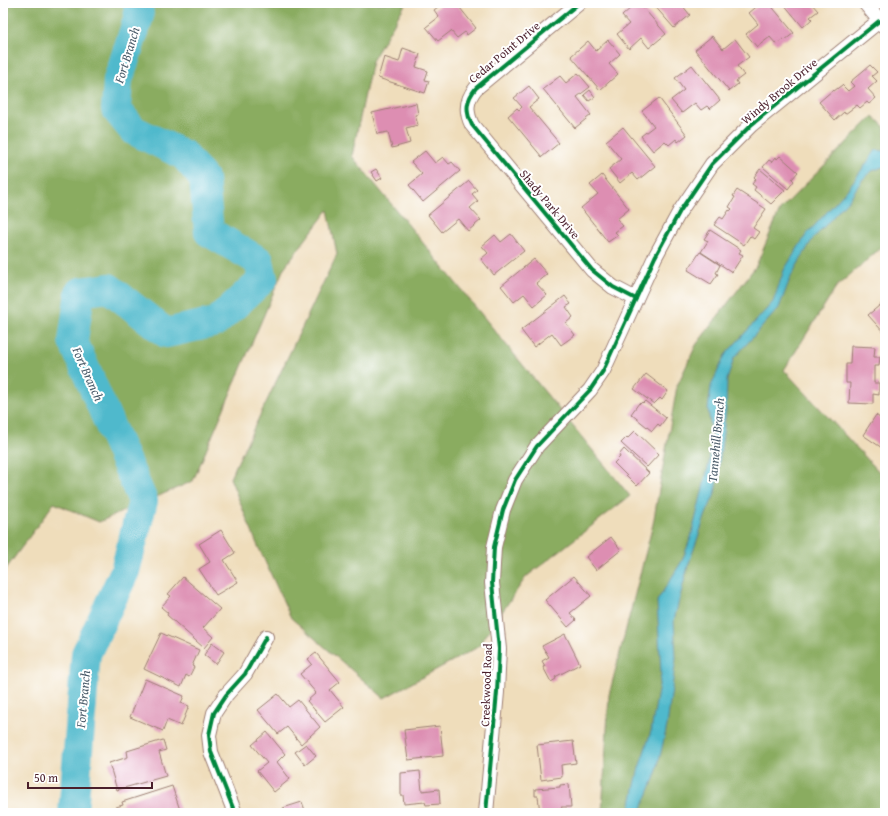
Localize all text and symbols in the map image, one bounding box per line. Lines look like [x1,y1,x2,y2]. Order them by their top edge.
street label: Cedar Point Drive [465,17,544,87]
water label: Fort Branch [109,24,145,86]
street label: Windy Brook Drive [737,54,821,128]
street label: Shady Park Drive [516,166,584,243]
water label: Fort Branch [67,343,109,405]
water label: Tannehill Branch [703,396,729,483]
street label: Creekwood Road [476,642,496,727]
water label: Fort Branch [71,669,95,730]
scale bar [28,764,152,790]
text: 50 m [34,769,58,786]

